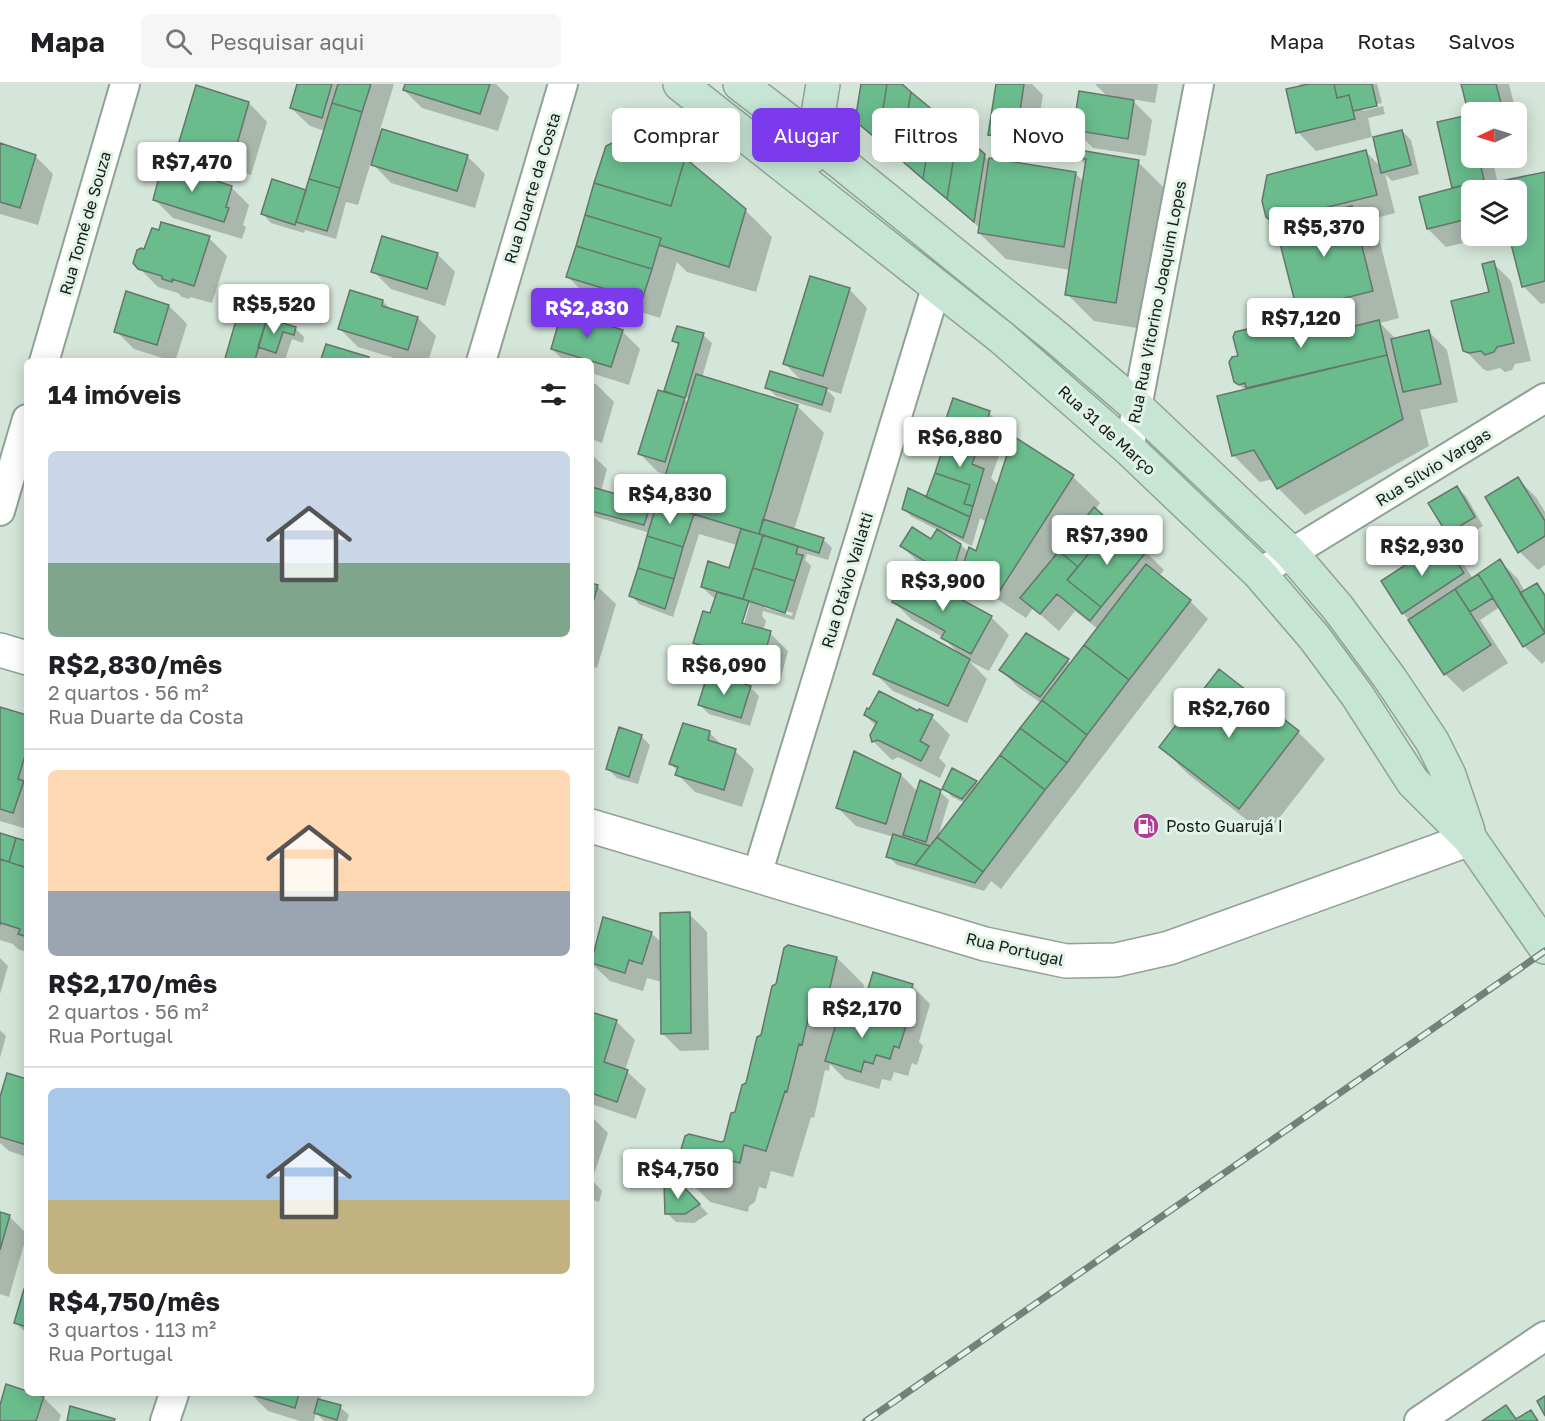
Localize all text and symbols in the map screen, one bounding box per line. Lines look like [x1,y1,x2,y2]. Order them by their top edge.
search box [141,14,561,68]
text: Mapa [30,25,105,58]
icon: search [162,25,195,58]
text: Pesquisar aqui [210,28,364,55]
text: Mapa [1270,28,1324,54]
text: Rotas [1357,28,1415,54]
text: Salvos [1448,28,1515,54]
north arrow [1461,102,1527,168]
map controls [1461,102,1527,246]
chip: Comprar [612,108,740,162]
chip: Alugar [752,108,860,162]
chip: Filtros [872,108,979,162]
chip: Novo [991,108,1085,162]
street label: Rua Duarte da Costa [500,110,564,266]
pin: R$7,470 [137,142,247,193]
street label: Rua Tomé de Souza [55,149,115,297]
text: R$7,470 [152,149,233,173]
street label: Rua Rua Vitorino Joaquim Lopes [1124,179,1190,425]
button: layers [1461,180,1527,246]
pin: R$5,370 [1269,207,1379,258]
text: R$5,370 [1283,214,1365,238]
pin: R$5,520 [219,284,329,335]
pin: R$2,830 [532,288,642,339]
text: R$5,520 [232,291,316,315]
text: R$2,830 [545,295,629,319]
pin: R$7,120 [1246,298,1356,349]
text: R$7,120 [1261,305,1341,329]
icon: filters [537,378,570,411]
text: 14 imóveis [48,379,181,410]
street label: Rua 31 de Março [1054,381,1160,479]
pin: R$6,880 [905,417,1015,468]
text: R$6,880 [918,424,1003,448]
street label: Rua Sílvio Vargas [1372,424,1494,510]
pin: R$4,830 [615,474,725,525]
text: R$4,830 [628,481,712,505]
icon: home [255,490,363,598]
street label: Rua Otávio Vailatti [817,510,877,650]
pin: R$7,390 [1052,515,1162,566]
text: R$7,390 [1066,522,1148,546]
pin: R$2,930 [1367,526,1477,577]
text: R$2,930 [1380,533,1464,557]
pin: R$3,900 [888,561,998,612]
text: R$3,900 [901,568,985,592]
pin: R$6,090 [669,645,779,696]
text: R$2,830/mês [48,649,222,680]
text: R$6,090 [681,652,767,676]
text: 2 quartos · 56 m² [48,680,209,704]
pin: R$2,760 [1174,688,1284,739]
text: R$2,760 [1188,695,1270,719]
text: Rua Duarte da Costa [48,704,244,728]
icon: home [255,809,363,917]
fuel station icon: Posto Guarujá I [1131,811,1161,841]
place label: Posto Guarujá I [1166,816,1283,836]
street label: Rua Portugal [964,928,1066,970]
text: R$2,170/mês [48,968,217,999]
pin: R$2,170 [807,988,917,1039]
text: R$2,170 [822,995,902,1019]
text: 2 quartos · 56 m² [48,999,209,1023]
text: Rua Portugal [48,1023,173,1047]
icon: home [255,1127,363,1235]
pin: R$4,750 [623,1149,733,1200]
text: R$4,750 [637,1156,719,1180]
text: R$4,750/mês [48,1286,220,1317]
text: 3 quartos · 113 m² [48,1317,216,1341]
text: Rua Portugal [48,1341,173,1365]

